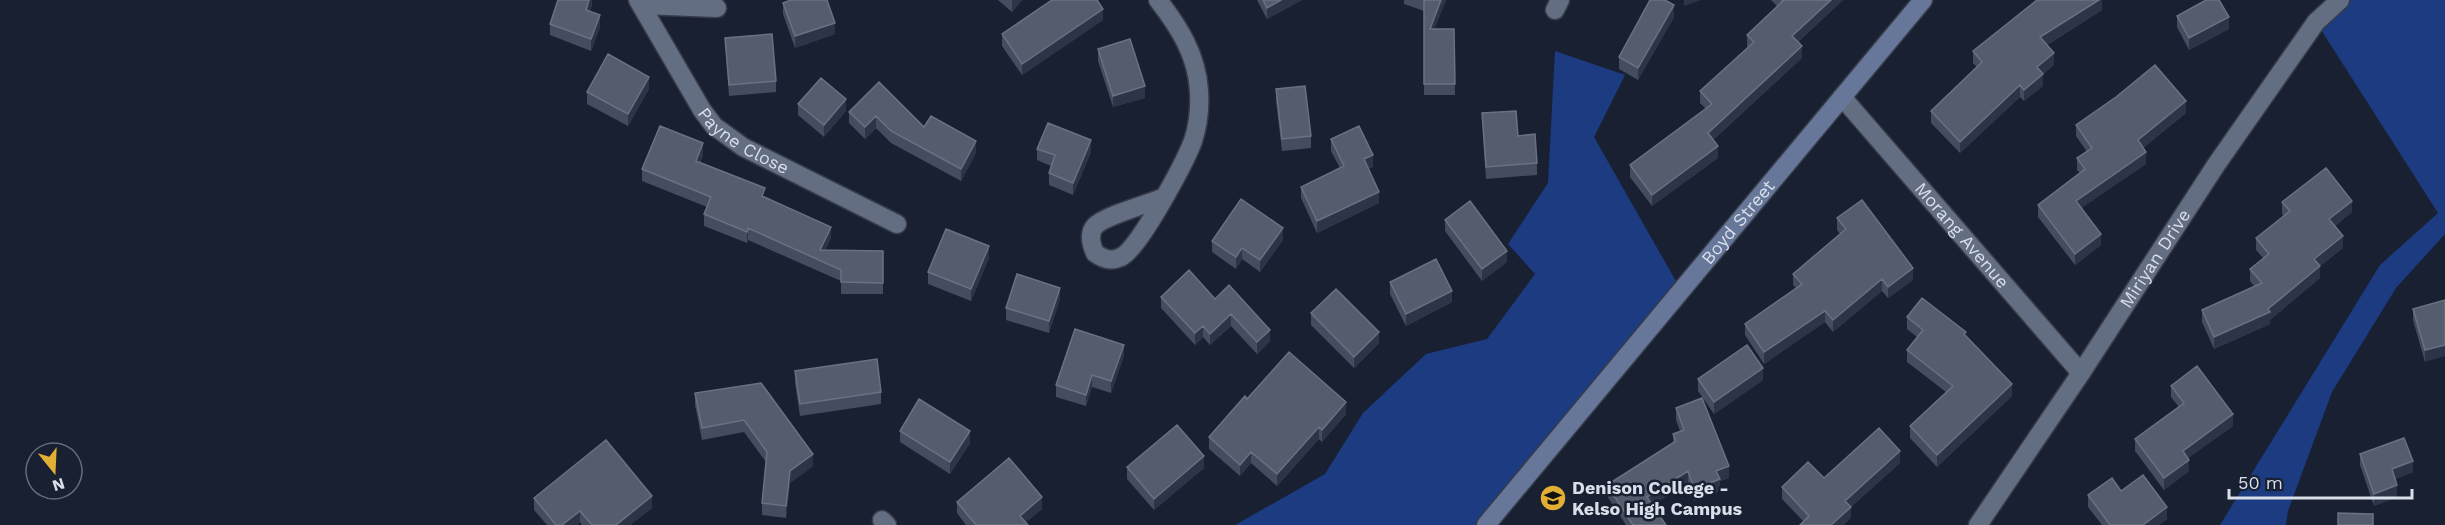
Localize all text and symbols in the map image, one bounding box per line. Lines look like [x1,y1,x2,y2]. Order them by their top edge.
street label: Payne Close [694,103,793,178]
street label: Boyd Street [1697,175,1779,268]
street label: Morang Avenue [1911,178,2014,292]
street label: Miriyan Drive [2115,205,2195,312]
north arrow [24,441,84,501]
scale bar [2229,462,2412,500]
text: 50 m [2238,472,2283,493]
text: N [50,474,67,496]
place label: Denison College - Kelso High Campus [1572,477,1743,519]
school or university icon: Denison College - Kelso High Campus [1538,483,1568,513]

